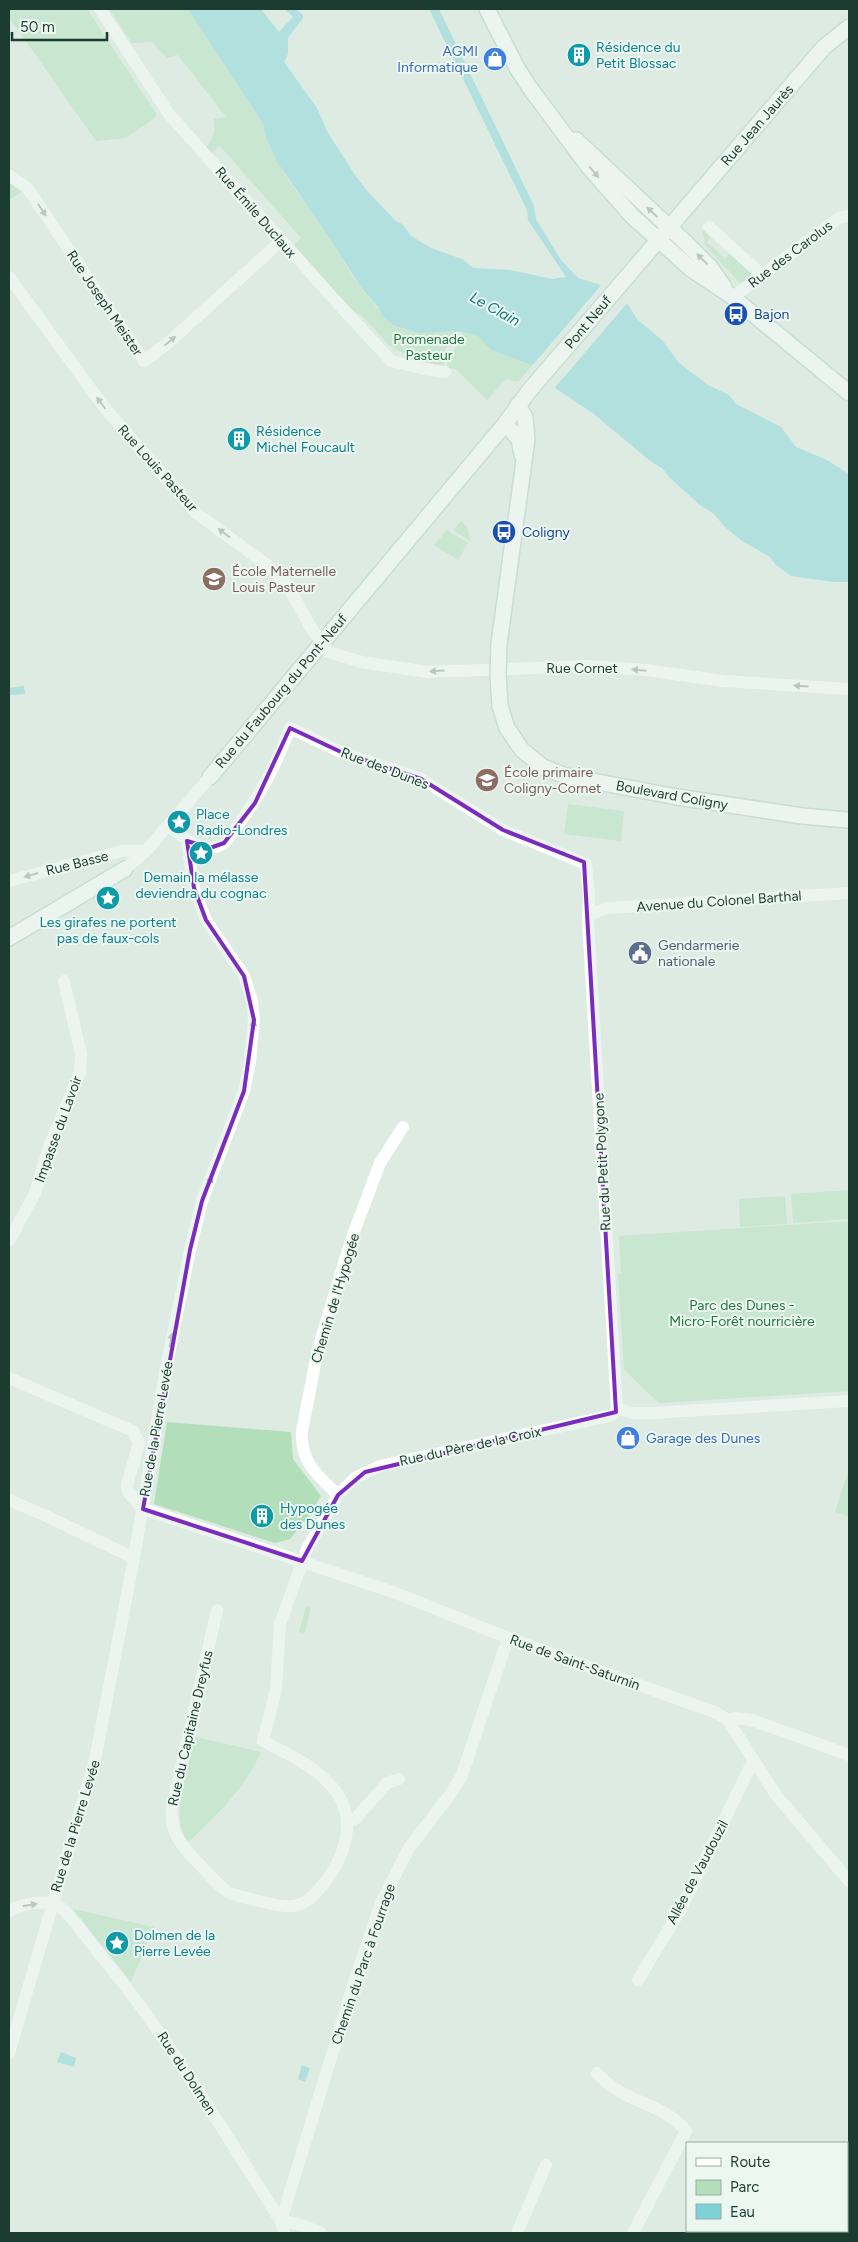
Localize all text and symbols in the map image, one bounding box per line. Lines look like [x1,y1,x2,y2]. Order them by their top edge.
scale bar [12,10,108,42]
text: 50 m [20,18,55,36]
place label: Résidence du Petit Blossac [596,39,681,72]
building icon: Résidence du Petit Blossac [566,42,592,68]
place label: AGMI Informatique [397,43,478,76]
shop icon: AGMI Informatique [482,46,508,72]
street label: Rue Jean Jaurès [717,81,797,169]
street label: Rue Émile Duclaux [211,163,300,262]
one-way arrow [588,166,599,179]
one-way arrow [37,203,47,217]
one-way arrow [647,206,659,218]
street label: Rue des Carolus [745,217,836,292]
street label: Rue Joseph Meister [63,247,146,359]
one-way arrow [696,253,708,265]
water label: Le Clain [467,288,523,330]
street label: Pont Neuf [561,292,616,352]
bus stop icon: Bajon [723,301,749,327]
place label: Bajon [754,306,790,323]
park label: Promenade Pasteur [393,331,465,364]
one-way arrow [163,335,176,346]
one-way arrow [96,396,106,410]
street label: Rue Louis Pasteur [114,421,201,516]
place label: Résidence Michel Foucault [256,423,355,456]
building icon: Résidence Michel Foucault [226,426,252,452]
bus stop icon: Coligny [491,519,517,545]
place label: Coligny [522,524,570,541]
one-way arrow [218,528,231,539]
place label: École Maternelle Louis Pasteur [232,563,336,596]
school or university icon: École Maternelle Louis Pasteur [201,566,227,592]
street label: Rue du Faubourg du Pont-Neuf [212,610,351,772]
street label: Rue Cornet [546,660,618,677]
one-way arrow [631,665,647,673]
one-way arrow [429,668,445,676]
one-way arrow [792,681,808,689]
street label: Rue des Dunes [338,744,431,793]
place label: École primaire Coligny-Cornet [504,764,601,797]
school or university icon: École primaire Coligny-Cornet [474,767,500,793]
street label: Boulevard Coligny [615,777,730,814]
place label: Place Radio-Londres [196,806,288,839]
place icon: Place Radio-Londres [166,809,192,835]
place icon: Demain la mélasse deviendra du cognac [188,840,214,866]
street label: Rue Basse [44,847,111,879]
place label: Demain la mélasse deviendra du cognac [135,869,267,902]
one-way arrow [23,871,38,879]
place icon: Les girafes ne portent pas de faux-cols [95,885,121,911]
street label: Avenue du Colonel Barthal [636,887,802,916]
place label: Les girafes ne portent pas de faux-cols [39,914,177,947]
place label: Gendarmerie nationale [658,937,740,970]
public building icon: Gendarmerie nationale [627,940,653,966]
one-way arrow [250,1019,258,1035]
street label: Impasse du Lavoir [31,1073,86,1185]
street label: Rue du Petit Polygone [590,1092,615,1231]
one-way arrow [205,1175,213,1190]
street label: Chemin de l'Hypogée [308,1231,363,1365]
park label: Parc des Dunes - Micro-Forêt nourricière [669,1297,815,1330]
one-way arrow [168,1332,176,1348]
street label: Rue de la Pierre Levée [136,1360,177,1498]
street label: Rue du Père de la Croix [398,1423,543,1470]
shop icon: Garage des Dunes [615,1425,641,1451]
place label: Garage des Dunes [646,1430,760,1447]
place label: Hypogée des Dunes [280,1500,345,1533]
building icon: Hypogée des Dunes [249,1503,275,1529]
street label: Rue de Saint-Saturnin [507,1631,642,1694]
street label: Rue du Capitaine Dreyfus [164,1649,217,1808]
street label: Rue de la Pierre Levée [47,1758,104,1894]
street label: Allée de Vaudouzil [663,1817,732,1927]
street label: Chemin du Parc à Fourrage [328,1881,399,2047]
one-way arrow [22,1900,38,1908]
place label: Dolmen de la Pierre Levée [134,1927,215,1960]
place icon: Dolmen de la Pierre Levée [104,1930,130,1956]
street label: Rue du Dolmen [153,2029,220,2118]
legend [686,2142,848,2232]
text: Route [730,2153,770,2171]
text: Parc [730,2178,759,2196]
text: Eau [730,2203,755,2221]

